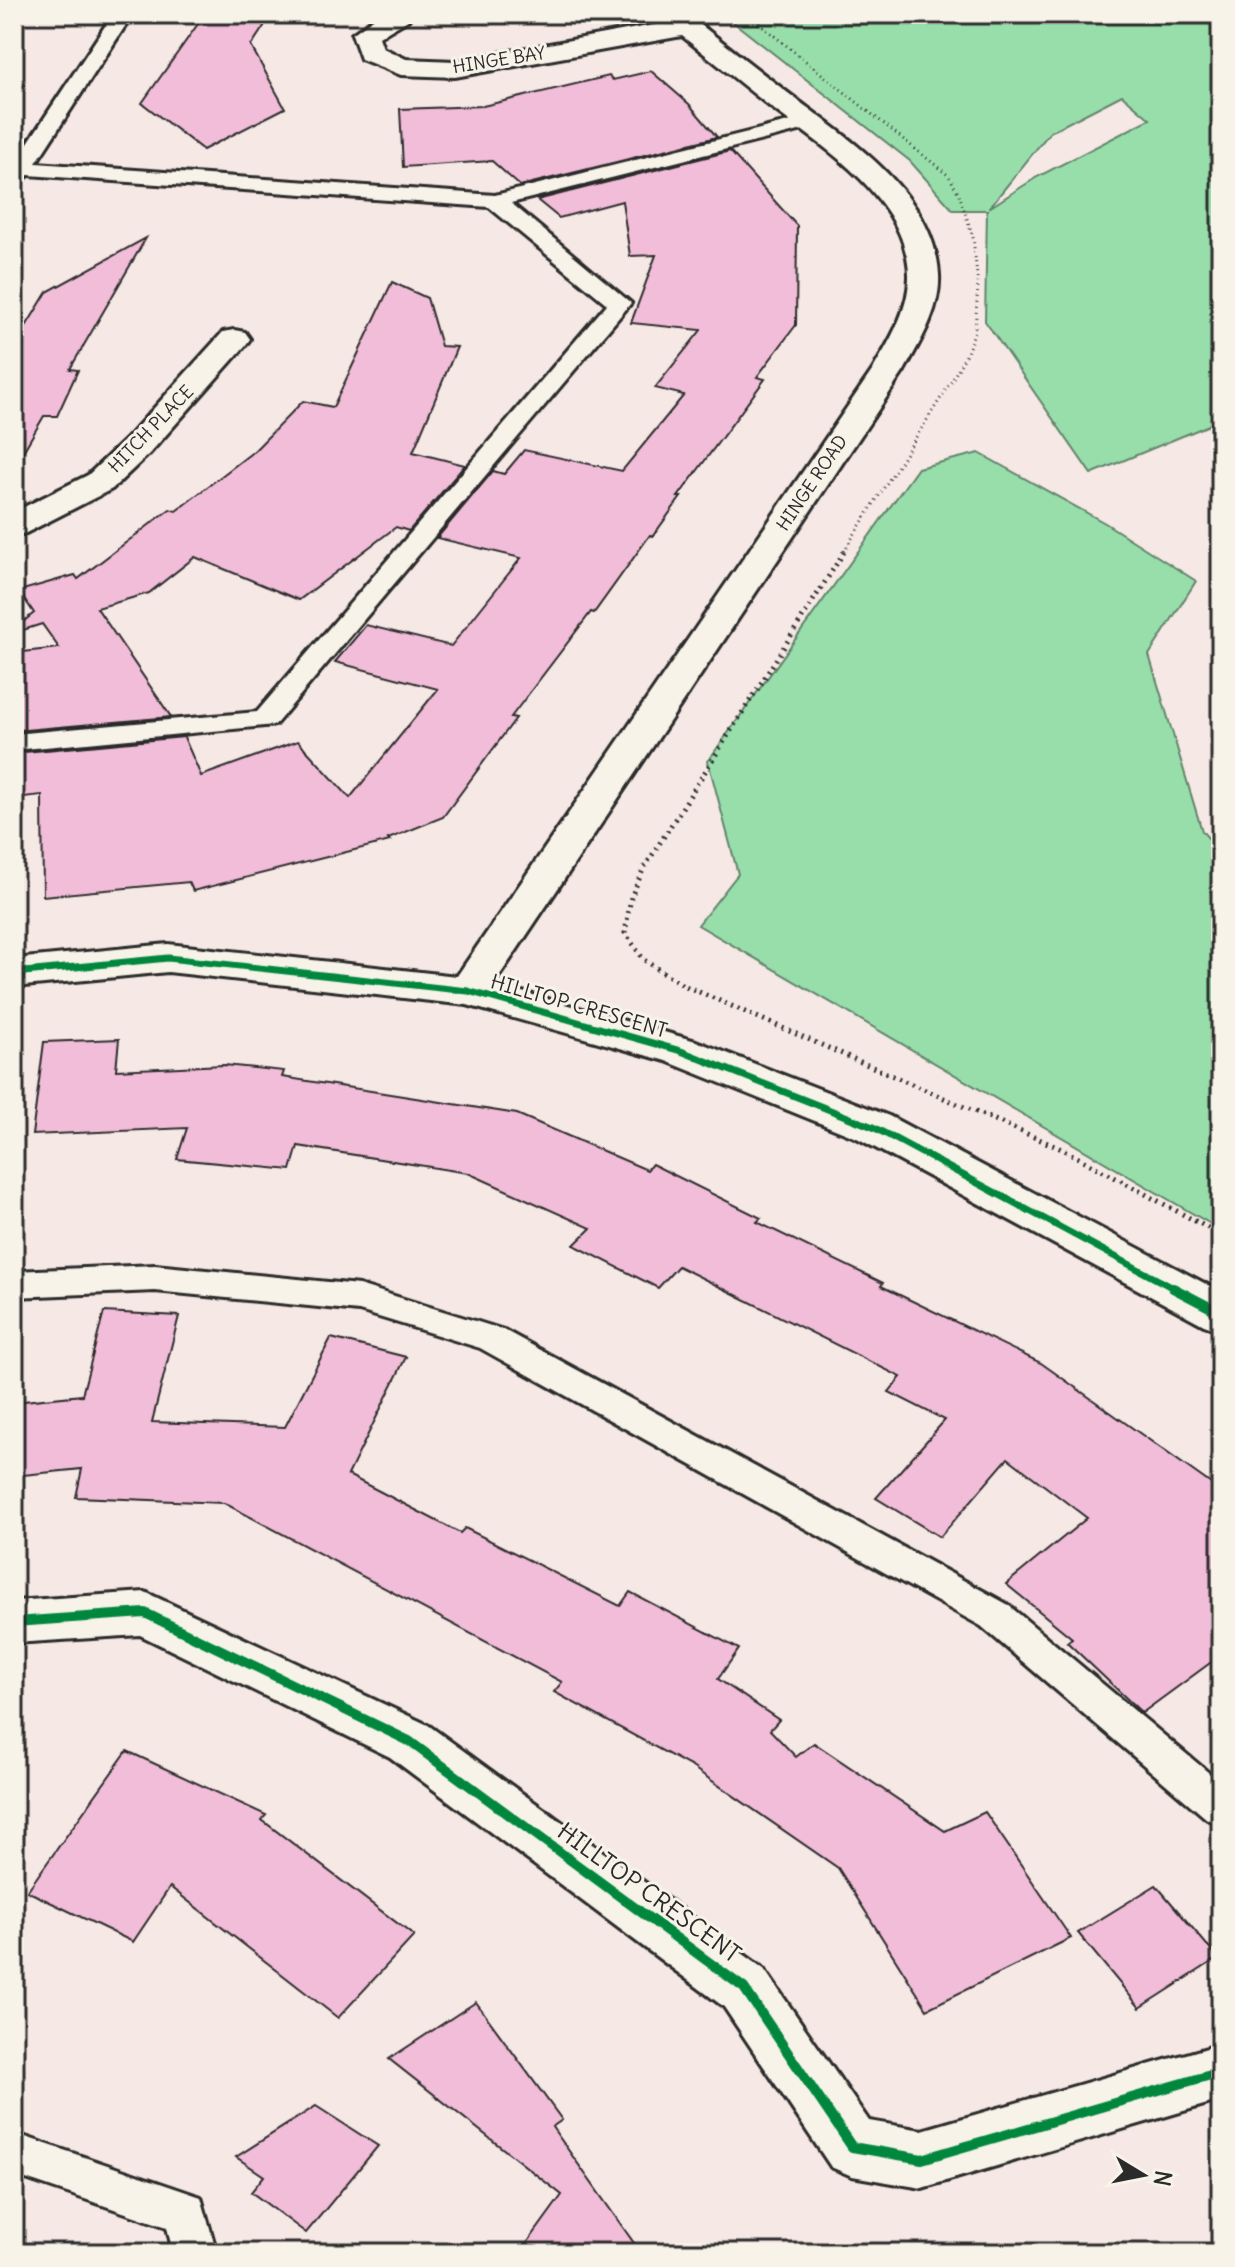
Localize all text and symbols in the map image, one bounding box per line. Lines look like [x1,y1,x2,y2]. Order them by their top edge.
street label: HINGE BAY [451,41,547,78]
street label: HITCH PLACE [103,380,198,477]
street label: HINGE ROAD [771,430,852,535]
street label: HILLTOP CRESCENT [488,968,670,1043]
street label: HILLTOP CRESCENT [552,1816,747,1969]
north arrow [1103,2135,1183,2215]
text: N [1148,2169,1178,2188]

